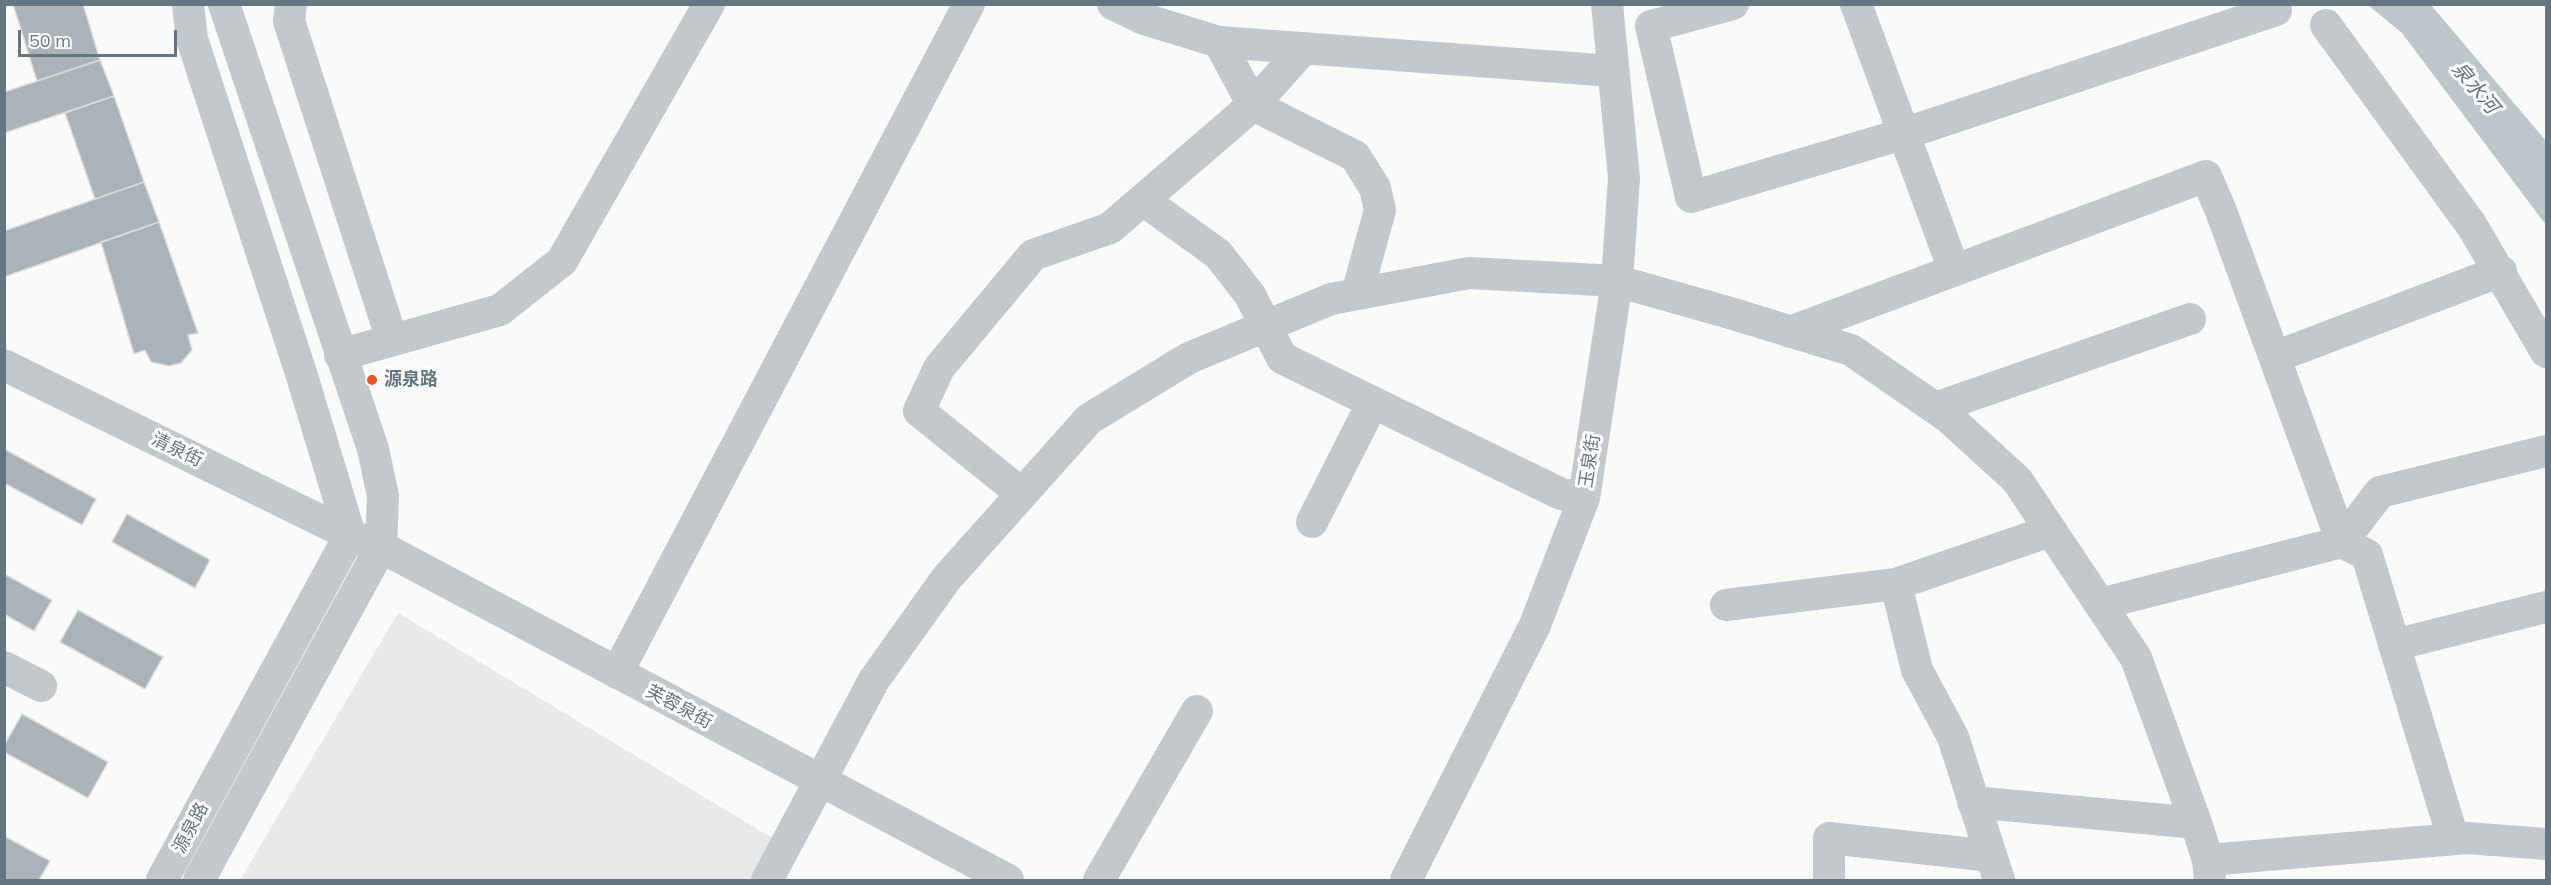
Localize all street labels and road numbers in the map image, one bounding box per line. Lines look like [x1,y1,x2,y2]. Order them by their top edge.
street label: 清泉街 [148,428,206,472]
street label: 玉泉街 [1575,433,1605,489]
street label: 芙蓉泉街 [642,681,716,733]
street label: 源泉路 [169,799,213,857]

